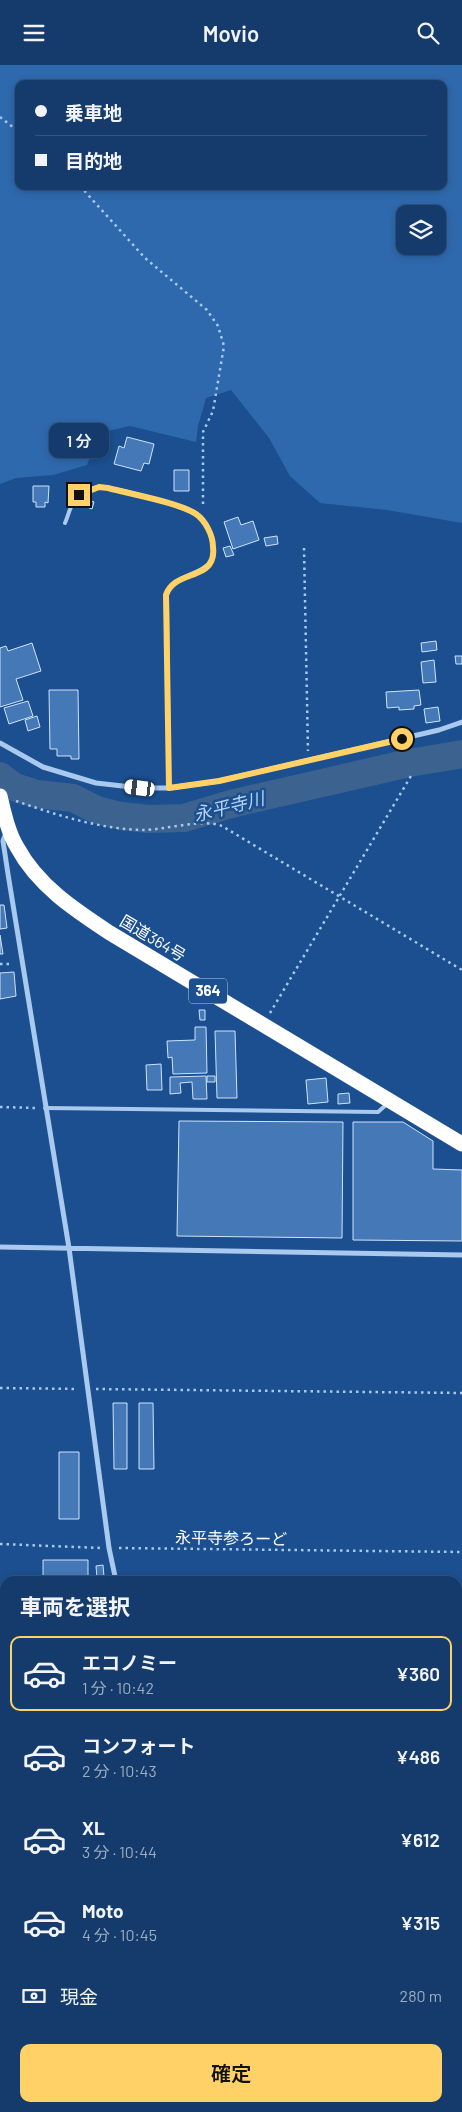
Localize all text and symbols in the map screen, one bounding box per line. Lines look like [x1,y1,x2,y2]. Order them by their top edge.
icon: menu [20,19,48,47]
icon: search [414,19,442,47]
text: Movio [203,20,259,46]
text: 乗車地 [65,101,122,124]
text: 目的地 [65,149,122,172]
map controls [396,205,446,255]
button: layers [396,205,446,255]
callout: 1 分 [49,423,109,457]
text: 1 分 [67,431,91,450]
route end [68,484,90,506]
route start [391,728,413,750]
car [124,779,155,797]
water label: 永平寺川 [191,786,268,825]
street label: 国道364号 [117,911,190,965]
road number: 364 [189,979,227,1003]
street label: 永平寺参ろーど [175,1527,287,1548]
text: 車両を選択 [20,1593,130,1619]
icon: car [22,1651,67,1696]
text: エコノミー [82,1651,177,1674]
text: ¥360 [396,1662,440,1685]
text: 1 分 · 10:42 [82,1678,154,1697]
icon: car [22,1734,67,1779]
text: コンフォート [82,1734,195,1757]
text: ¥486 [396,1745,440,1768]
text: 2 分 · 10:43 [82,1761,157,1780]
text: XL [82,1816,105,1839]
icon: car [22,1817,67,1862]
text: ¥612 [400,1828,440,1851]
text: 3 分 · 10:44 [82,1842,157,1861]
text: Moto [82,1899,124,1922]
icon: car [22,1900,67,1945]
text: ¥315 [400,1911,440,1934]
text: 4 分 · 10:45 [82,1925,157,1944]
icon: cash [20,1982,48,2010]
text: 現金 [60,1985,98,2008]
text: 280 m [400,1986,442,2005]
button: 確定 [20,2044,442,2102]

